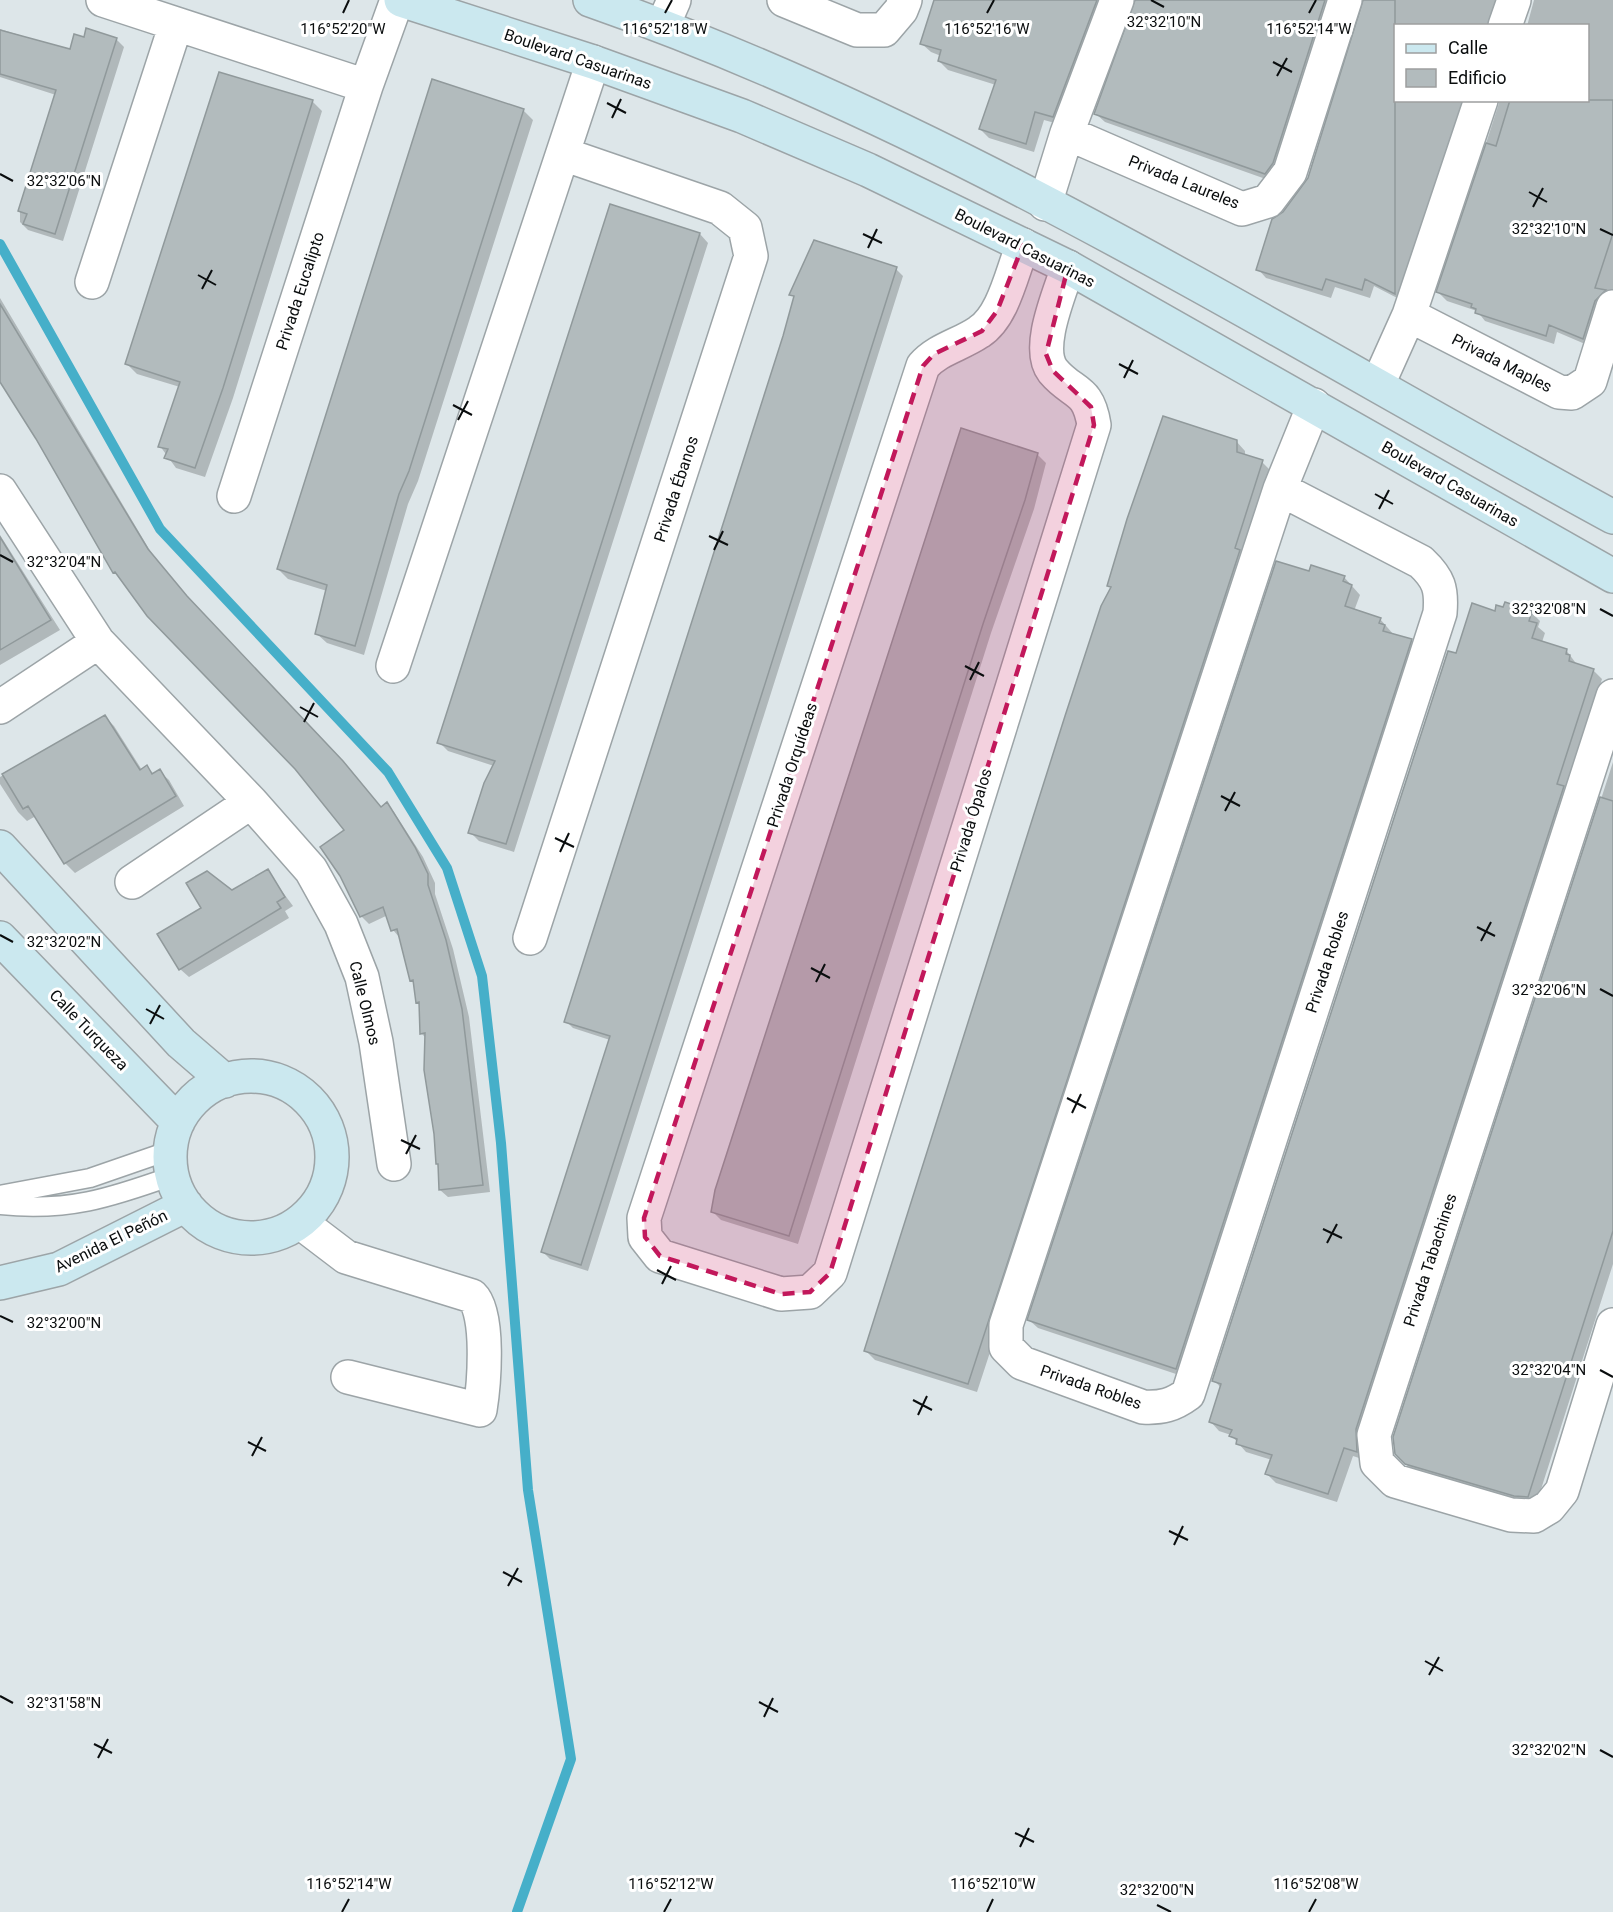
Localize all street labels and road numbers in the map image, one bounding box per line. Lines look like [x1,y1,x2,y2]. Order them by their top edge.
street label: Boulevard Casuarinas [502,25,654,93]
street label: Privada Laureles [1126,151,1242,213]
street label: Boulevard Casuarinas [952,204,1098,292]
street label: Privada Eucalipto [272,229,328,353]
street label: Privada Maples [1449,330,1555,396]
street label: Privada Ébanos [650,434,702,544]
street label: Boulevard Casuarinas [1378,437,1522,531]
street label: Privada Orquídeas [763,700,821,830]
street label: Privada Ópalos [945,766,996,874]
street label: Privada Robles [1302,909,1352,1015]
street label: Calle Olmos [345,959,385,1047]
street label: Calle Turqueza [46,986,132,1074]
street label: Privada Tabachines [1400,1191,1460,1329]
street label: Avenida El Peñón [52,1206,170,1276]
street label: Privada Robles [1038,1361,1144,1413]

